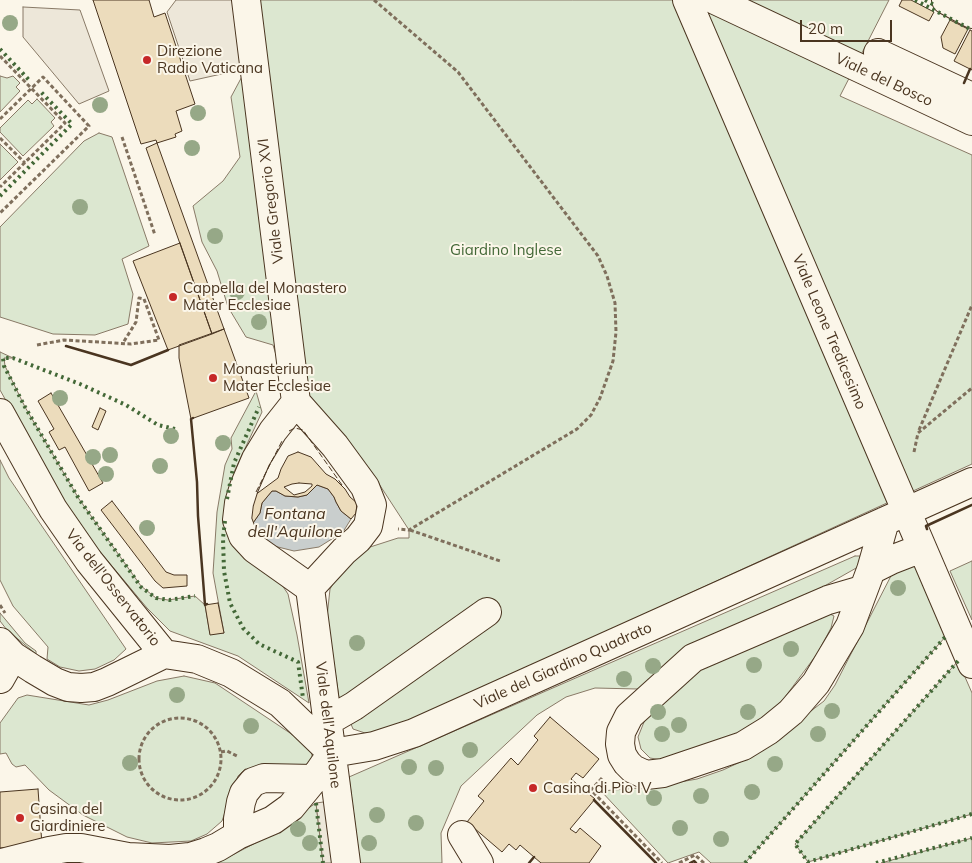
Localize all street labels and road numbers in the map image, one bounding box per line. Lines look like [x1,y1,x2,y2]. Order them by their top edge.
street label: Viale del Bosco [832,50,936,110]
street label: Viale Gregorio XVI [254,137,288,265]
street label: Viale Leone Tredicesimo [788,252,870,412]
street label: Via dell'Osservatorio [62,526,164,650]
street label: Viale del Giardino Quadrato [471,619,655,713]
street label: Viale dell'Aquilone [311,661,345,789]

